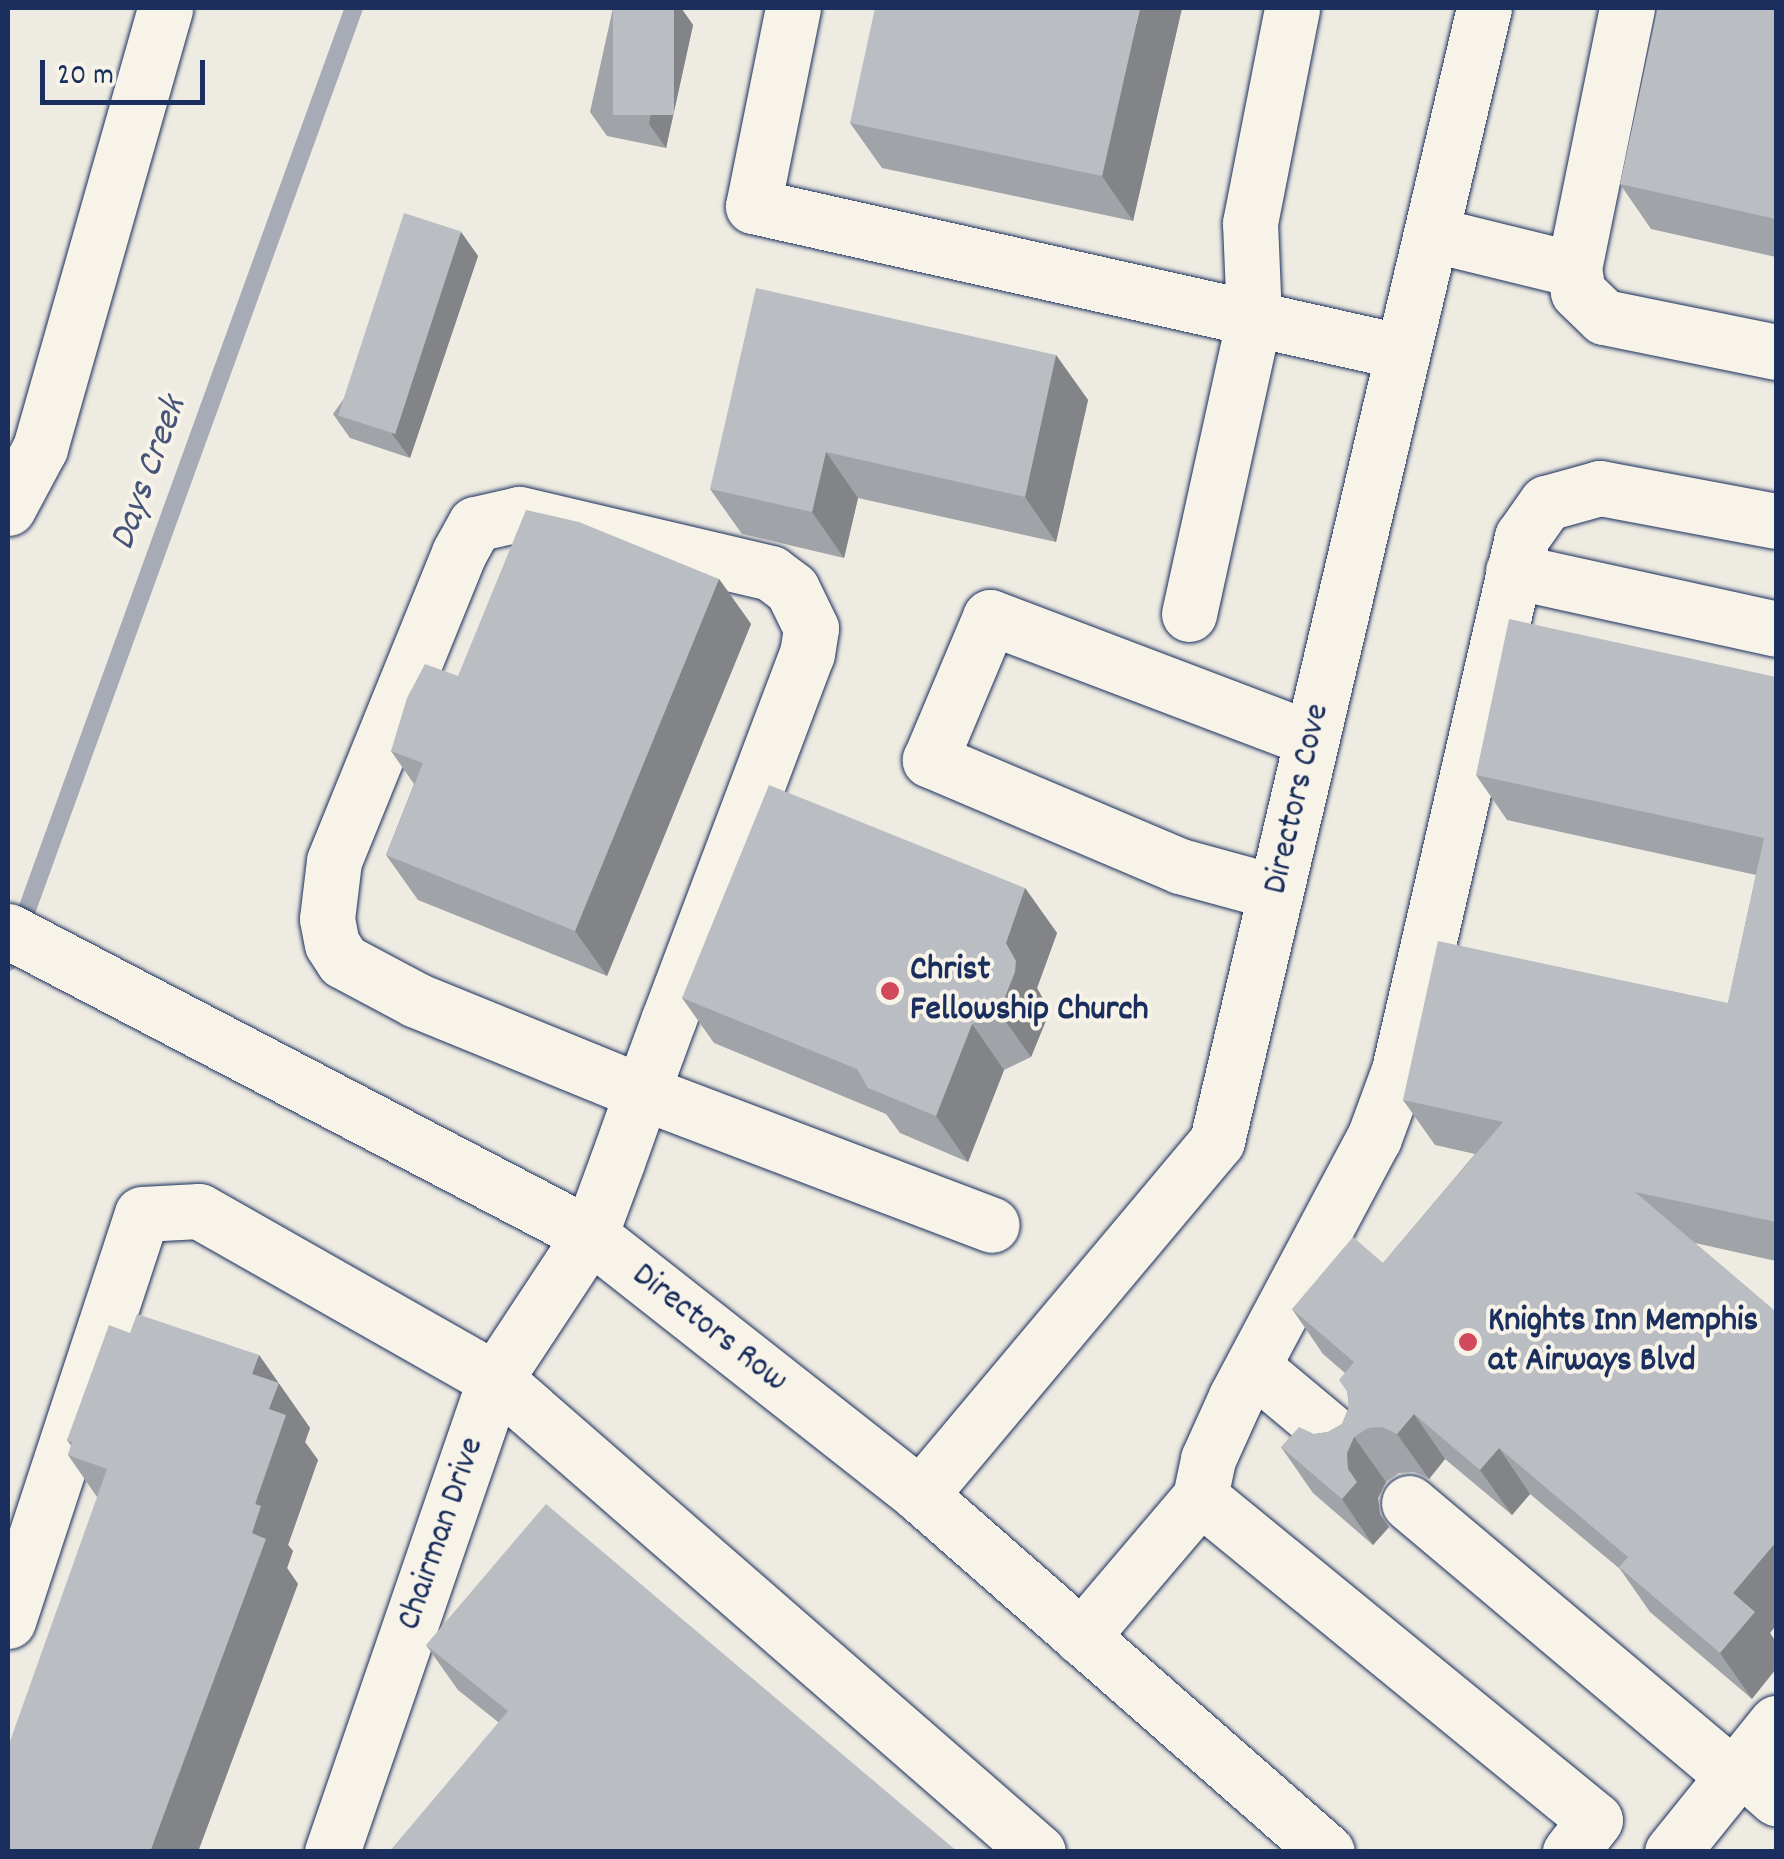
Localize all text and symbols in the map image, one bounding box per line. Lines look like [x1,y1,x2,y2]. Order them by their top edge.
scale bar [45,40,210,102]
text: 20 m [57,56,114,99]
water label: Days Creek [101,391,199,557]
street label: Directors Cove [1256,700,1340,898]
place label: Christ Fellowship Church [910,950,1149,1032]
marker: Christ Fellowship Church [879,980,901,1002]
street label: Directors Row [623,1255,795,1403]
place label: Knights Inn Memphis at Airways Blvd [1488,1301,1758,1383]
marker: Knights Inn Memphis at Airways Blvd [1457,1331,1479,1353]
street label: Chairman Drive [389,1432,495,1636]

